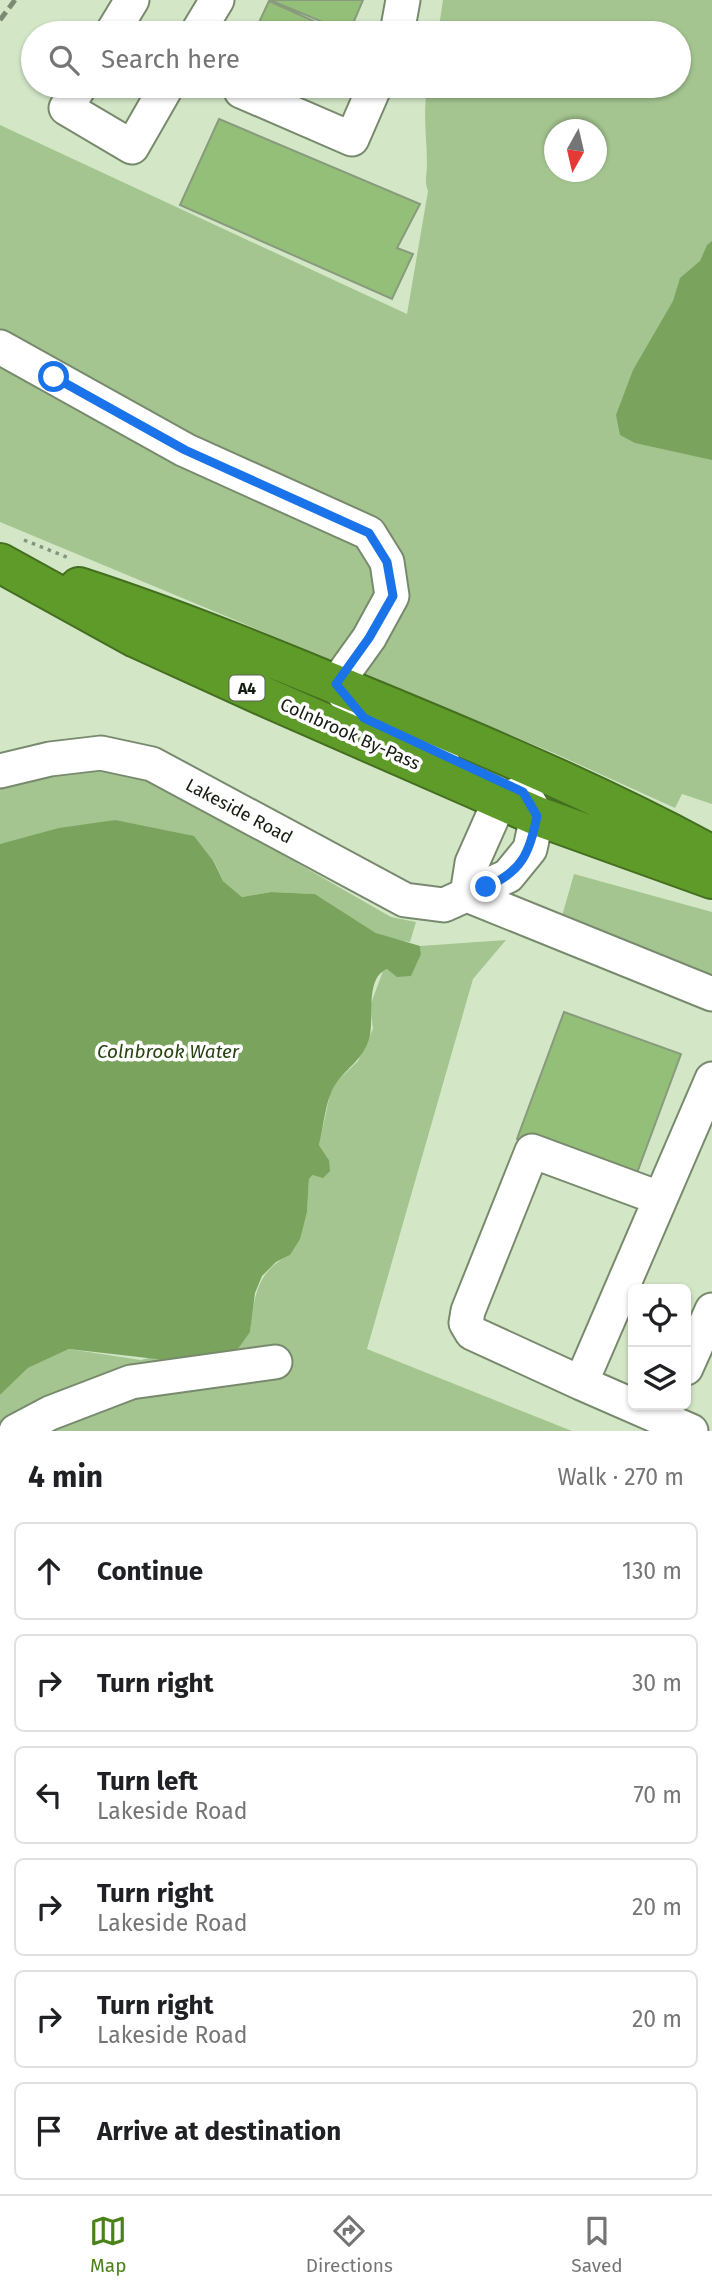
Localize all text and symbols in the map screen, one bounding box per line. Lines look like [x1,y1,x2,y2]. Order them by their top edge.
search box [21,21,691,98]
icon: search [45,41,83,79]
text: Search here [101,44,240,75]
north arrow [544,119,607,182]
route start [38,361,69,392]
road number: A4 [230,676,264,701]
street label: Colnbrook By-Pass [277,693,423,775]
street label: Lakeside Road [182,774,296,848]
route end [470,871,501,902]
water label: Colnbrook Water [97,1040,240,1063]
map controls [628,1284,691,1410]
button: locate [628,1284,691,1347]
button: layers [628,1347,691,1410]
text: 4 min [28,1459,103,1495]
text: Walk · 270 m [557,1463,684,1491]
icon: ahead [30,1552,68,1590]
text: Continue [97,1556,203,1587]
text: 130 m [622,1557,682,1585]
icon: right [30,1664,68,1702]
text: Turn right [97,1668,214,1699]
text: 30 m [632,1669,682,1697]
text: Turn left [97,1766,198,1797]
icon: left [30,1776,68,1814]
text: 70 m [633,1781,682,1809]
text: Lakeside Road [97,1797,248,1825]
text: Turn right [97,1878,214,1909]
icon: right [30,1888,68,1926]
text: 20 m [632,1893,682,1921]
text: Lakeside Road [97,1909,248,1937]
text: Turn right [97,1990,214,2021]
icon: right [30,2000,68,2038]
text: 20 m [632,2005,682,2033]
text: Lakeside Road [97,2021,248,2049]
icon: arrive [30,2112,68,2150]
text: Arrive at destination [97,2116,341,2147]
tab: Map [89,2212,127,2277]
tab: Directions [306,2212,393,2277]
tab: Saved [571,2212,623,2277]

